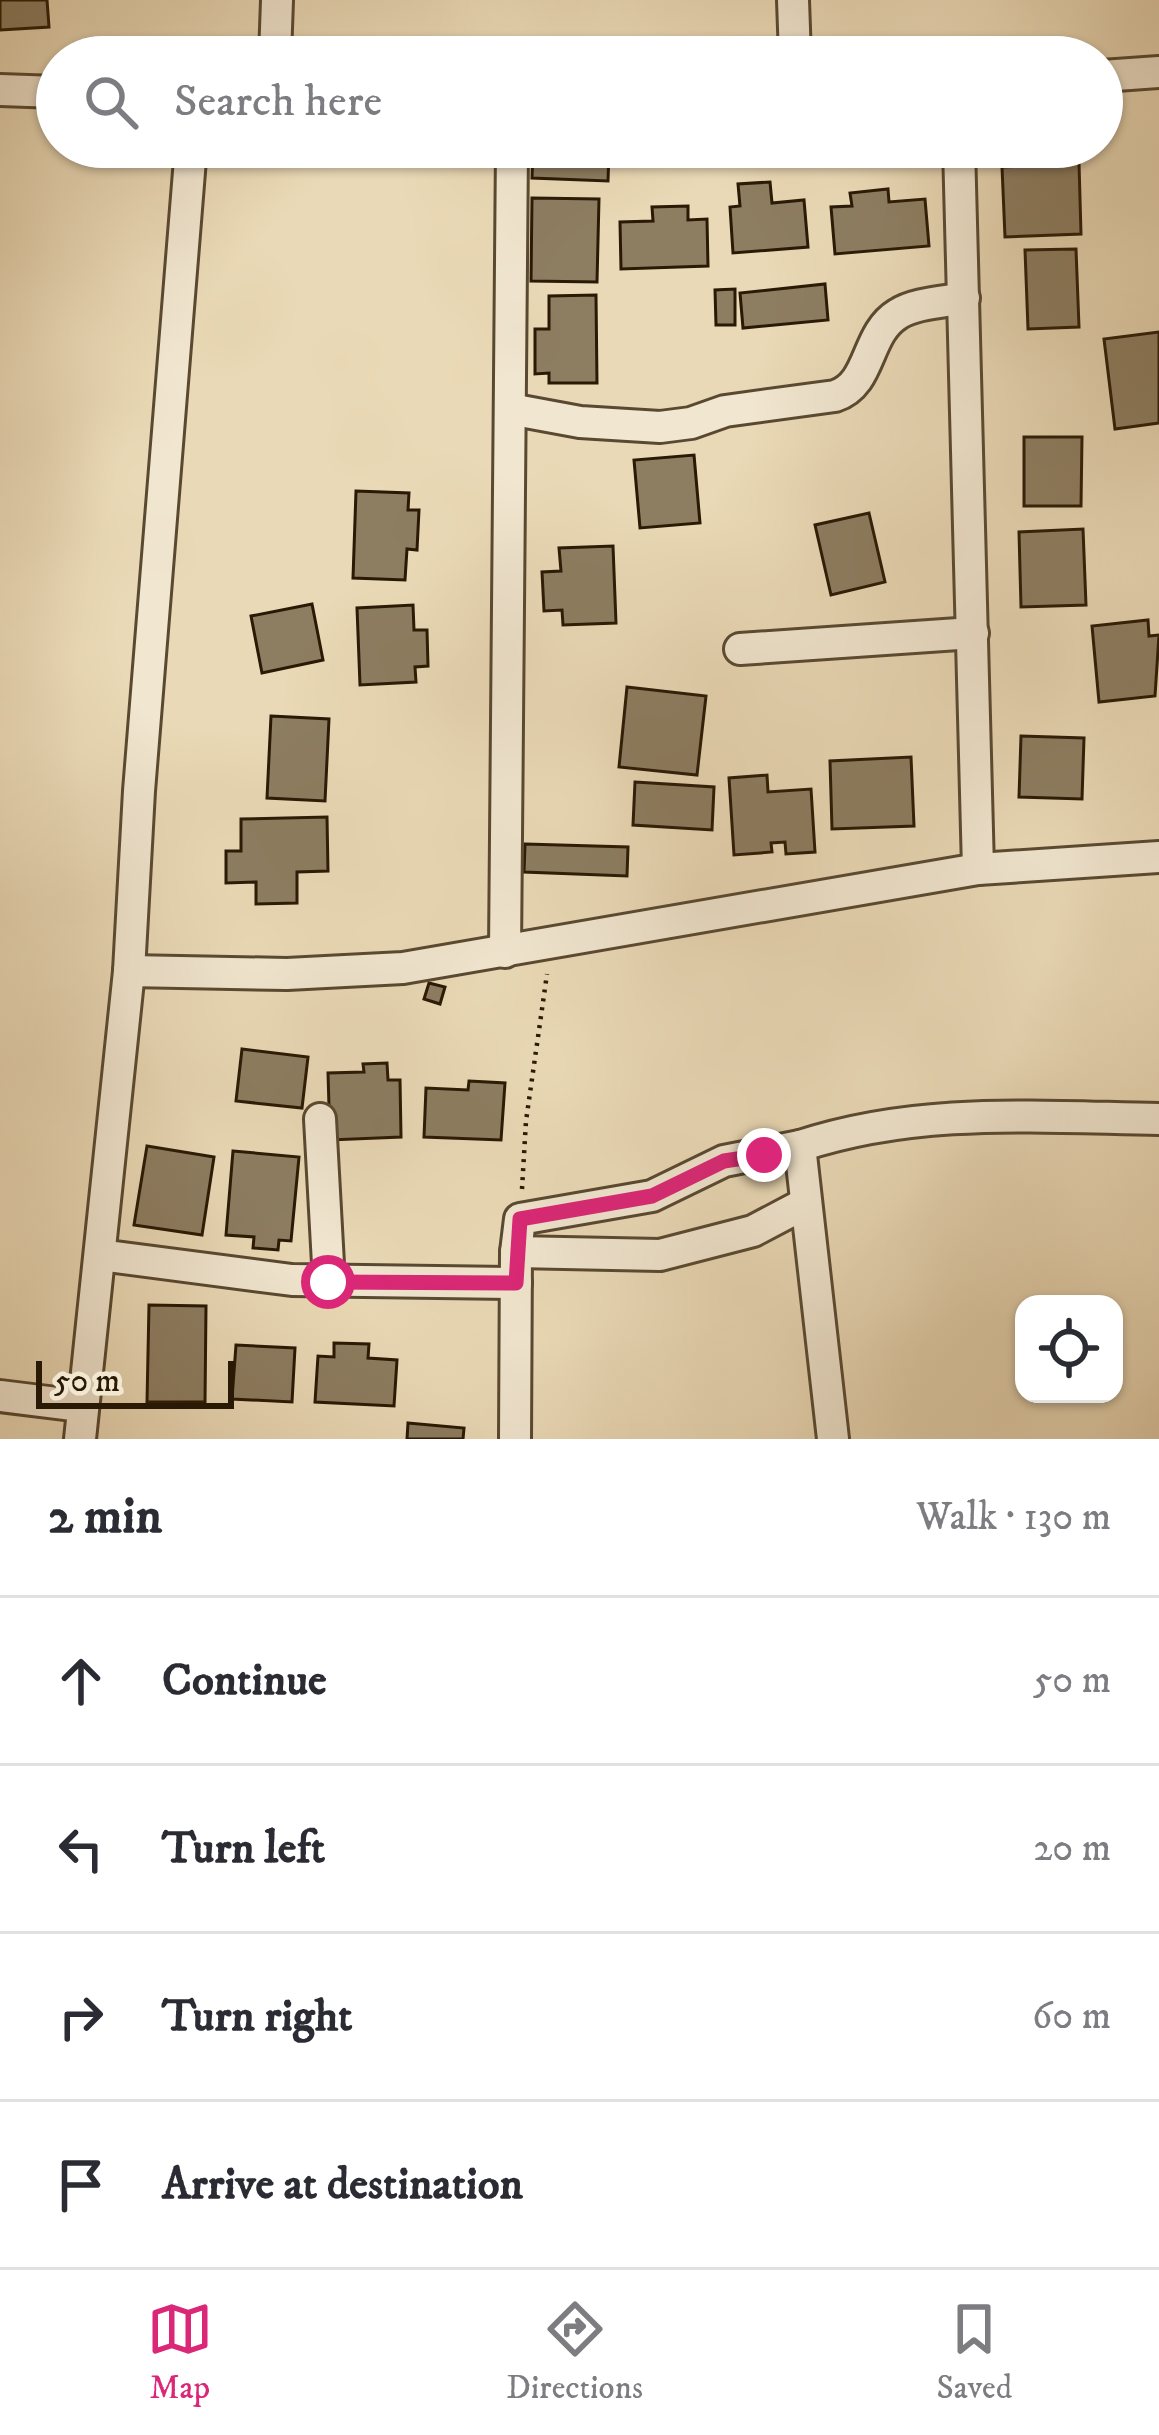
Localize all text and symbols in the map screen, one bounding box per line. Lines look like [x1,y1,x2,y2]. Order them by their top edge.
search box [36,36,1123,168]
icon: search [78,69,144,135]
text: Search here [174,74,382,130]
route end [737,1128,791,1182]
route start [301,1255,355,1309]
map controls [1015,1295,1123,1403]
button: locate [1015,1295,1123,1403]
scale bar [36,1355,234,1408]
text: 50 m [54,1361,120,1402]
text: 2 min [48,1485,162,1549]
text: Walk · 130 m [916,1493,1111,1542]
icon: ahead [48,1648,114,1714]
text: Continue [162,1653,327,1709]
text: 50 m [1033,1656,1111,1705]
icon: left [48,1816,114,1882]
text: Turn left [162,1821,325,1877]
text: 20 m [1033,1824,1111,1873]
icon: right [48,1984,114,2050]
text: Turn right [162,1989,352,2045]
text: 60 m [1032,1992,1111,2041]
icon: arrive [48,2152,114,2218]
text: Arrive at destination [162,2157,523,2213]
tab: Map [147,2296,213,2409]
tab: Directions [506,2296,643,2409]
tab: Saved [936,2296,1012,2409]

